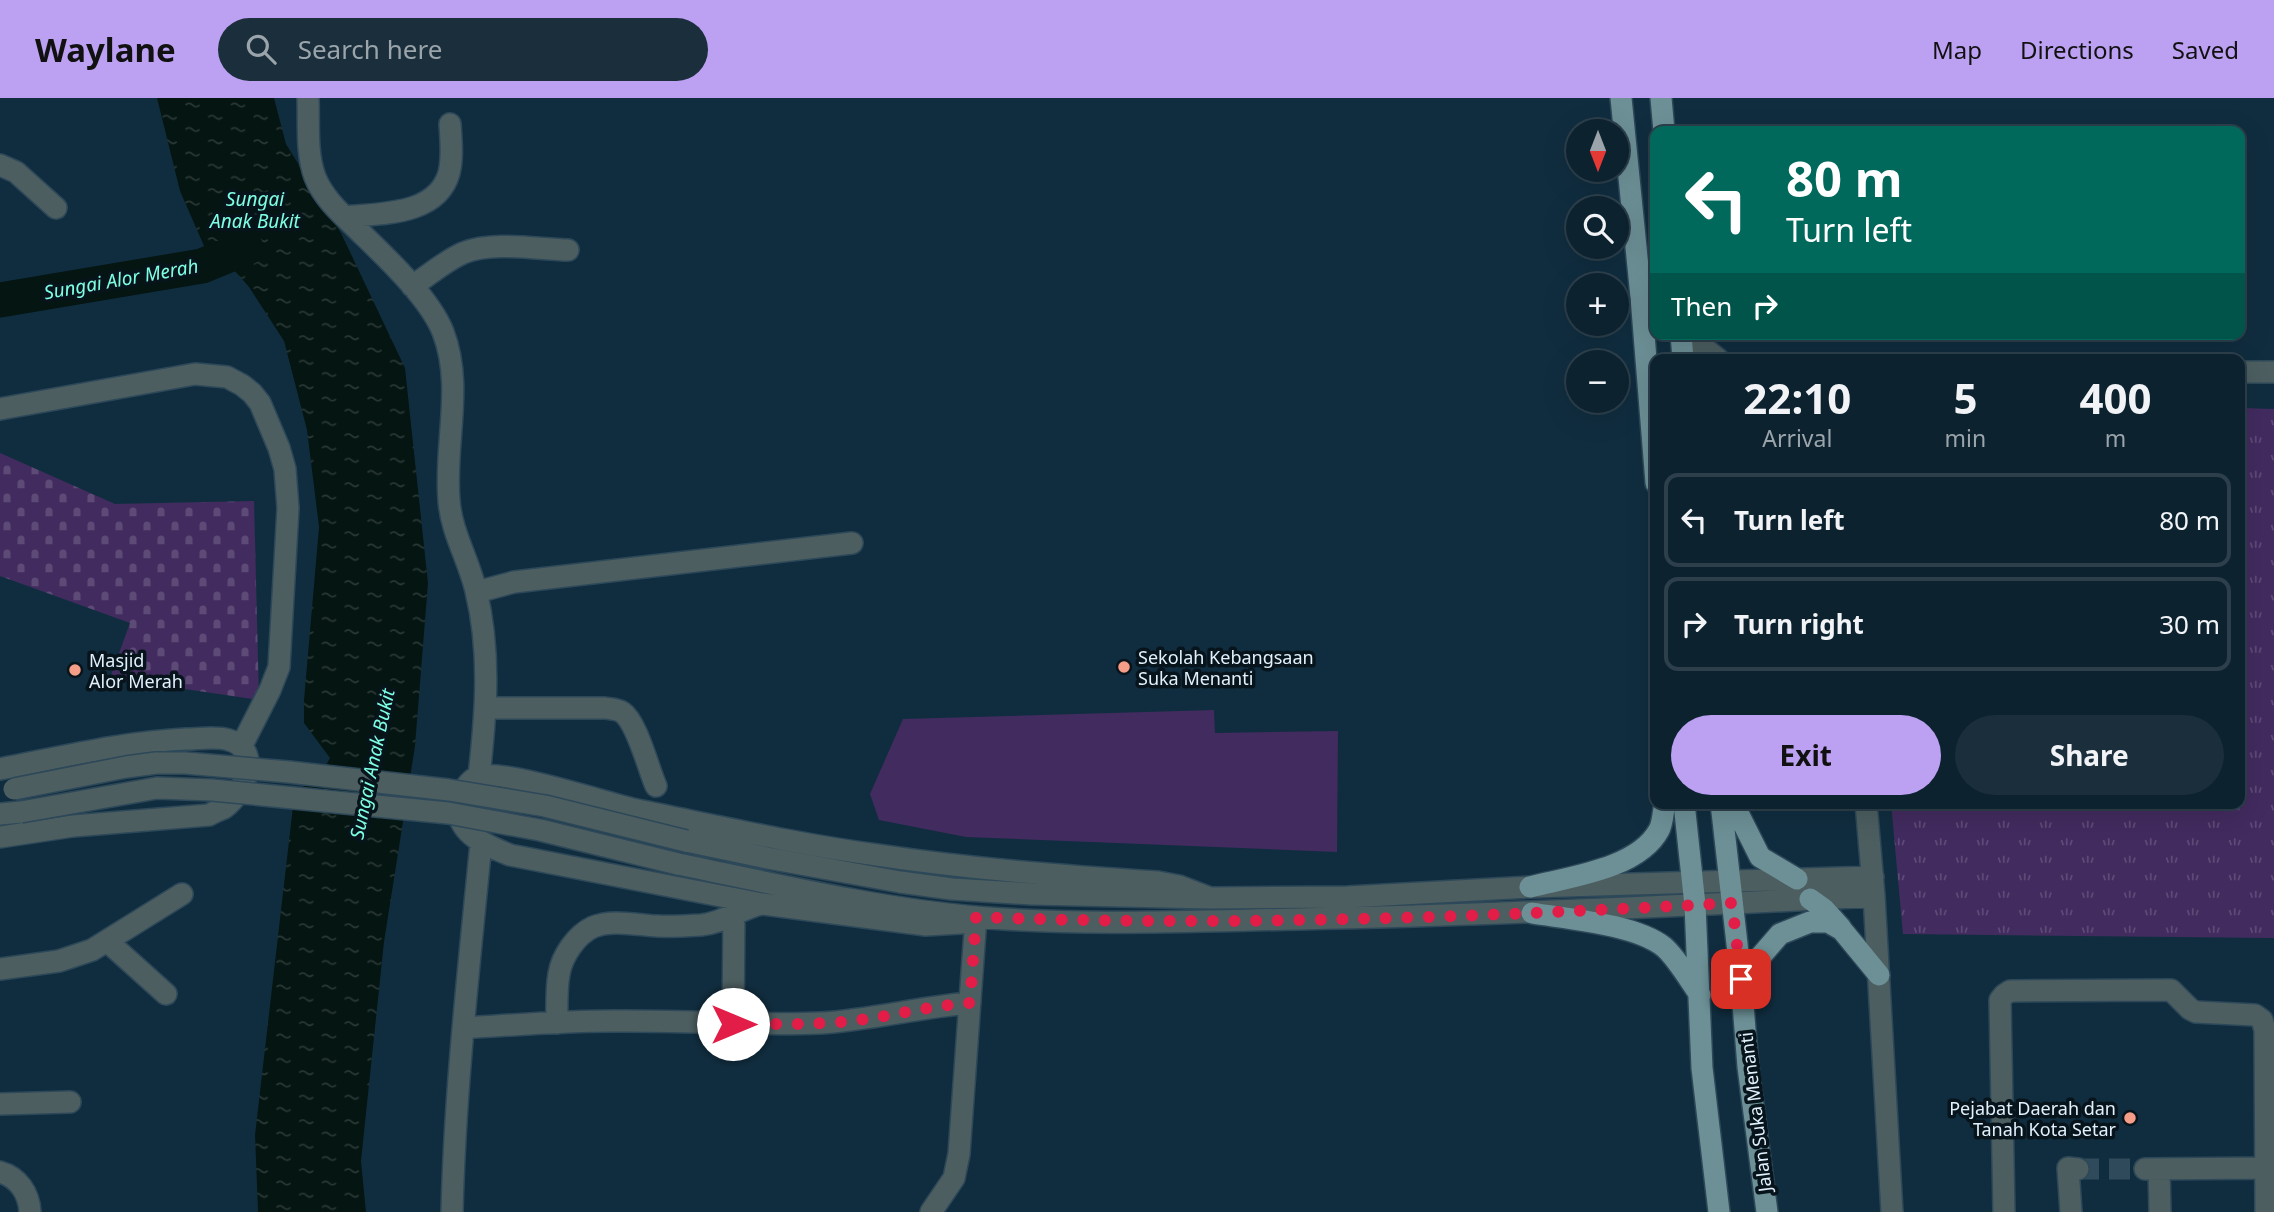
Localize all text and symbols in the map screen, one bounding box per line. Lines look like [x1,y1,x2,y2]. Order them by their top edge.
search box [218,18,708,81]
text: Waylane [35,27,176,72]
icon: search [242,30,280,68]
text: Search here [298,31,442,67]
text: Map [1932,33,1982,66]
text: Directions [2020,33,2134,66]
text: Saved [2172,33,2239,66]
north arrow [1566,119,1629,182]
map controls [1566,119,1629,413]
text: 80 m [1786,145,1903,211]
icon: left [1671,154,1762,245]
water label: Sungai Anak Bukit [208,186,301,234]
button: search [1566,196,1629,259]
text: Turn left [1786,208,1912,251]
water label: Sungai Alor Merah [42,253,200,305]
button: + [1566,273,1629,336]
icon: right [1746,287,1784,325]
text: Then [1671,288,1732,324]
button: − [1566,350,1629,413]
text: 22:10 [1743,369,1851,426]
text: 5 [1953,369,1977,426]
text: 400 [2080,369,2152,426]
text: Arrival [1762,422,1832,454]
text: min [1945,422,1986,454]
text: m [2105,422,2126,454]
icon: left [1675,501,1713,539]
text: Turn left [1734,502,1845,538]
text: 80 m [2159,502,2220,538]
icon: right [1675,605,1713,643]
text: Turn right [1734,606,1864,642]
text: 30 m [2159,606,2220,642]
place label: Sekolah Kebangsaan Suka Menanti [1138,645,1314,690]
place label: Masjid Alor Merah [89,648,183,693]
marker: Sekolah Kebangsaan Suka Menanti [1116,659,1132,675]
marker: Masjid Alor Merah [67,662,83,678]
water label: Sungai Anak Bukit [343,686,401,842]
button: Exit [1671,715,1941,795]
button: Share [1955,715,2224,795]
pin [1711,949,1771,1009]
icon: arrive [1722,960,1760,998]
position arrow [696,987,770,1061]
street label: Jalan Suka Menanti [1733,1031,1777,1195]
place label: Pejabat Daerah dan Tanah Kota Setar [1949,1096,2117,1141]
marker: Pejabat Daerah dan Tanah Kota Setar [2122,1110,2138,1126]

